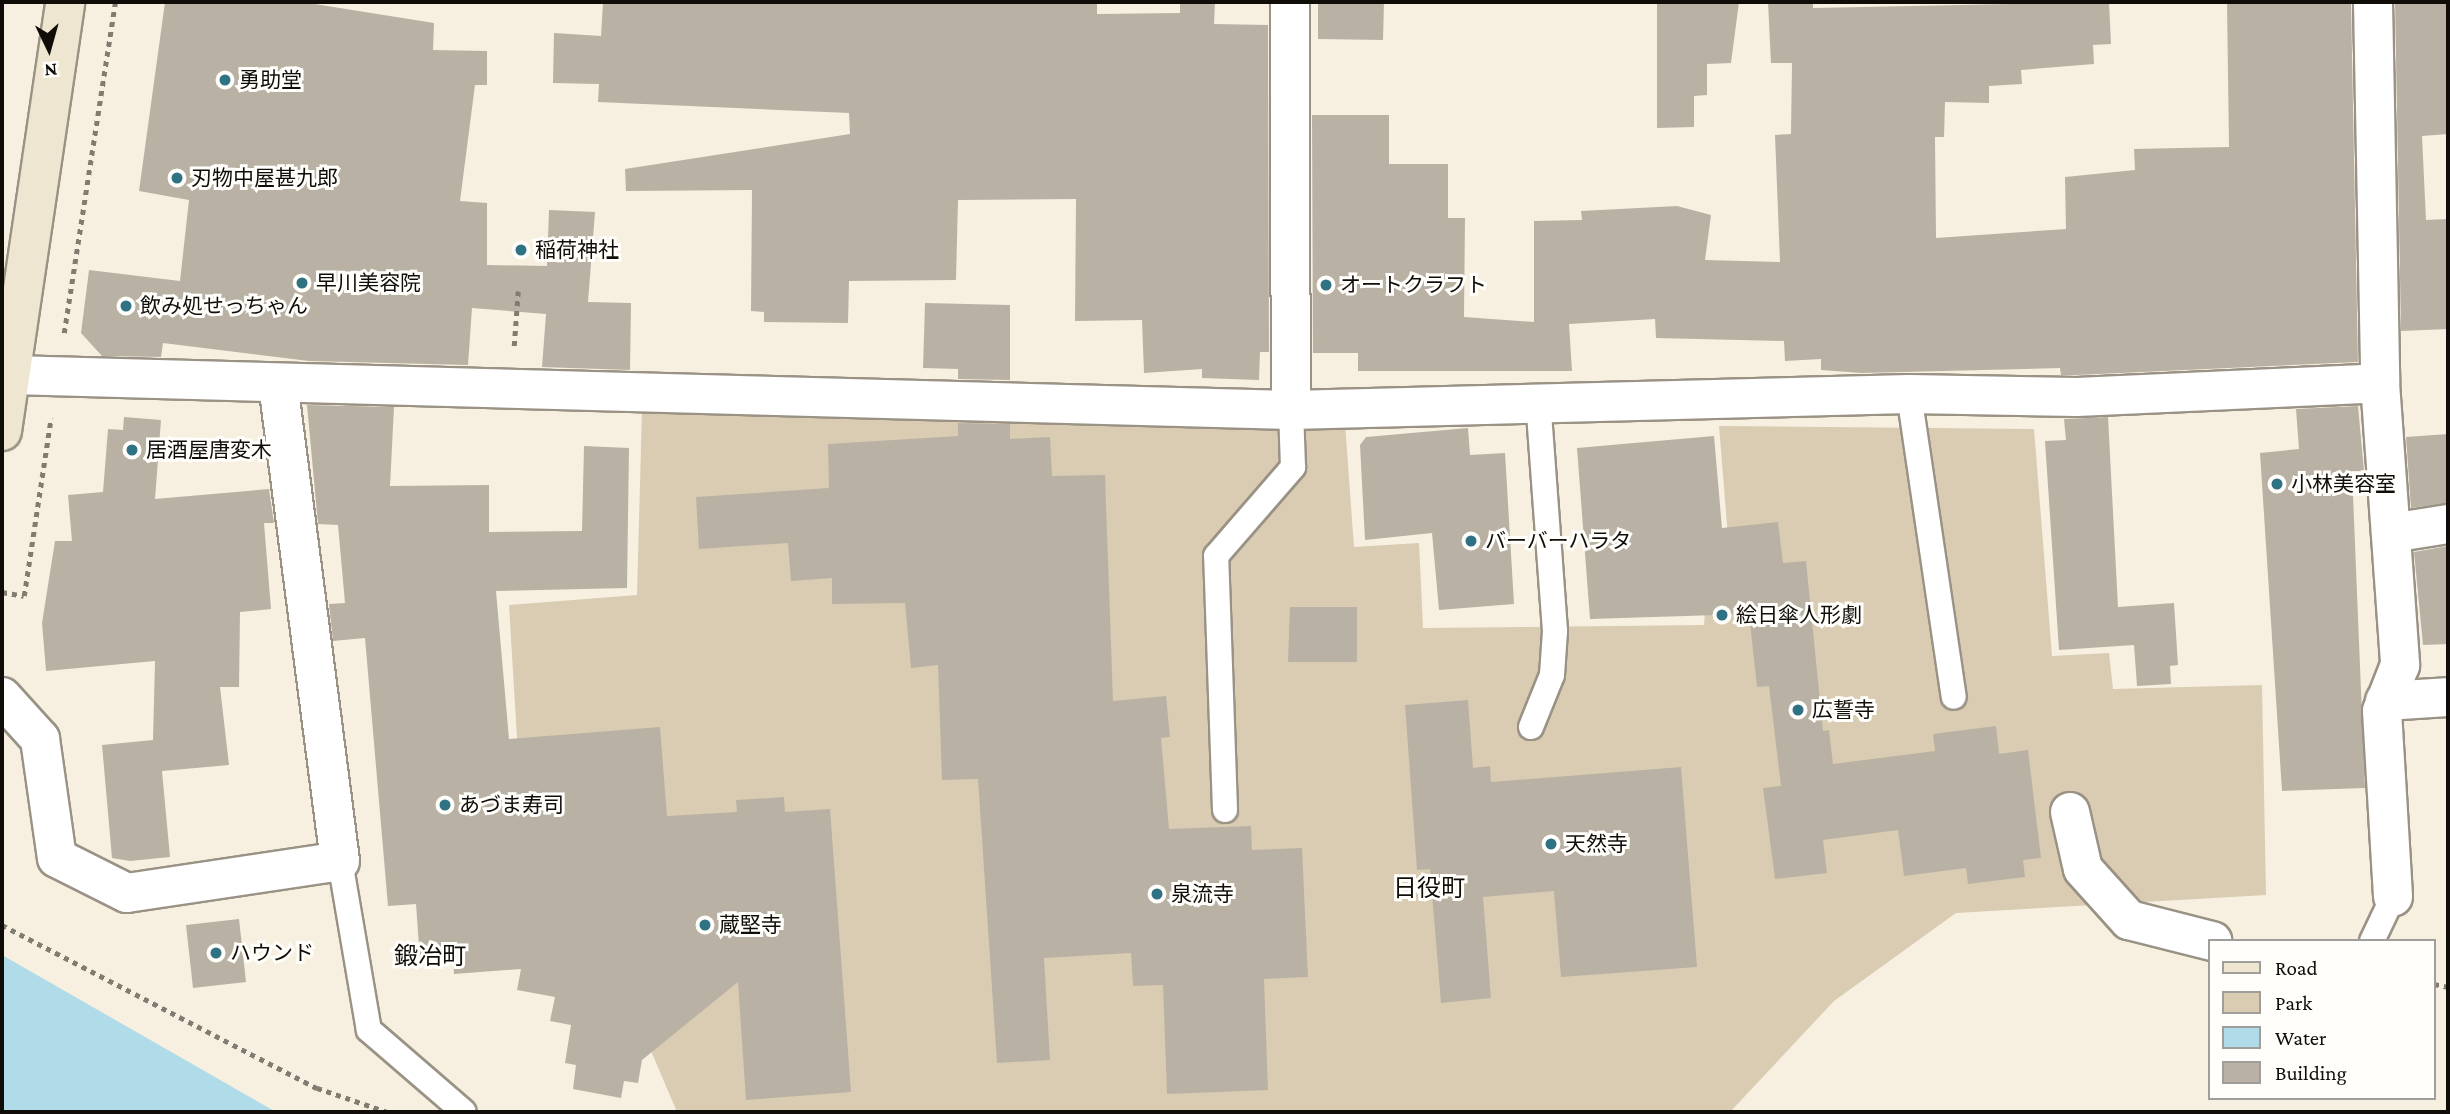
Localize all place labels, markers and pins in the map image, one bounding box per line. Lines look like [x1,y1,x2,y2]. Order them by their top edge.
place label: 勇助堂 [239,67,302,93]
marker: 勇助堂 [217,72,233,88]
place label: 刃物中屋甚九郎 [191,165,338,191]
marker: 刃物中屋甚九郎 [169,170,185,186]
place label: 稲荷神社 [535,237,619,263]
marker: 稲荷神社 [513,242,529,258]
place label: 早川美容院 [316,270,421,296]
place label: オートクラフト [1340,272,1487,298]
marker: 早川美容院 [294,275,310,291]
marker: オートクラフト [1318,277,1334,293]
place label: 飲み処せっちゃん [140,293,308,319]
marker: 飲み処せっちゃん [118,298,134,314]
place label: 居酒屋唐変木 [146,437,272,463]
marker: 居酒屋唐変木 [124,442,140,458]
place label: 小林美容室 [2291,471,2396,497]
marker: 小林美容室 [2269,476,2285,492]
place label: バーバーハラタ [1485,528,1632,554]
marker: バーバーハラタ [1463,533,1479,549]
place label: 絵日傘人形劇 [1736,602,1862,628]
marker: 絵日傘人形劇 [1714,607,1730,623]
place label: 広誓寺 [1812,697,1875,723]
marker: 広誓寺 [1790,702,1806,718]
place label: あづま寿司 [459,792,564,818]
marker: あづま寿司 [437,797,453,813]
place label: 天然寺 [1565,831,1628,857]
marker: 天然寺 [1543,836,1559,852]
place label: 泉流寺 [1171,881,1234,907]
marker: 泉流寺 [1149,886,1165,902]
place label: 蔵堅寺 [719,912,782,938]
marker: 蔵堅寺 [697,917,713,933]
place label: ハウンド [230,940,314,966]
marker: ハウンド [208,945,224,961]

